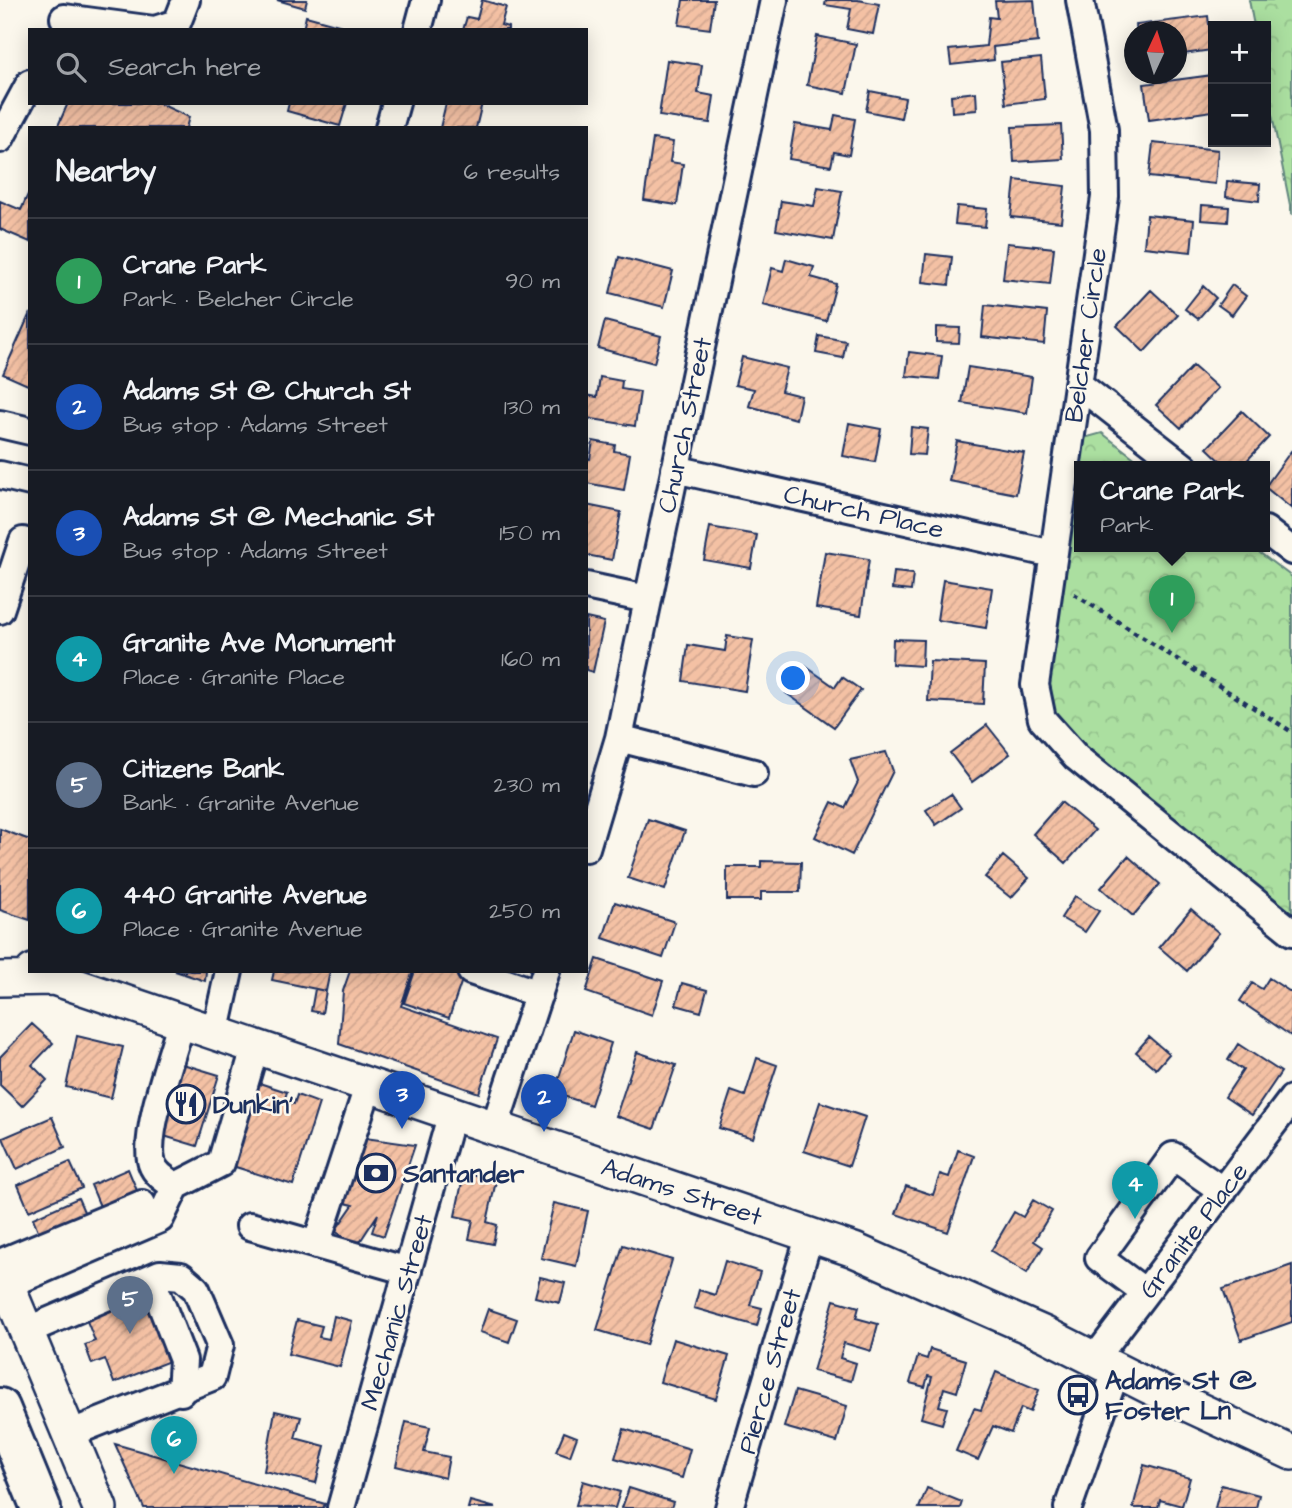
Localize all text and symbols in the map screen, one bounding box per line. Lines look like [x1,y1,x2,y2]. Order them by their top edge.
north arrow [1124,21,1187,84]
map controls [1208,21,1271,147]
button: + [1208,21,1271,84]
search box [28,28,588,105]
icon: search [52,48,90,86]
text: Search here [108,49,261,85]
button: − [1208,84,1271,147]
text: Nearby [56,151,156,193]
text: 6 results [464,156,560,188]
street label: Belcher Circle [1056,245,1116,425]
text: Crane Park [123,247,267,283]
text: 1 [78,265,80,297]
text: 90 m [505,265,560,297]
text: Park · Belcher Circle [123,283,354,315]
street label: Church Street [649,334,721,516]
text: Adams St @ Church St [123,373,411,409]
text: 2 [72,391,86,423]
text: 130 m [504,391,560,423]
text: Bus stop · Adams Street [123,409,388,441]
popup [1074,461,1270,552]
text: Crane Park [1100,473,1244,509]
street label: Church Place [780,476,947,548]
text: Adams St @ Mechanic St [123,499,434,535]
text: Park [1100,509,1153,541]
text: 3 [73,517,85,549]
text: 150 m [499,517,560,549]
text: Bus stop · Adams Street [123,535,388,567]
pin: 1 [1149,575,1195,633]
text: Granite Ave Monument [123,625,395,661]
text: 4 [71,643,87,675]
text: 160 m [501,643,560,675]
text: Place · Granite Place [123,661,345,693]
your location [776,661,810,695]
text: Citizens Bank [123,751,284,787]
text: 5 [71,769,87,801]
text: 230 m [494,769,560,801]
text: Bank · Granite Avenue [123,787,359,819]
text: 440 Granite Avenue [123,877,367,913]
text: 6 [72,895,86,927]
text: 250 m [489,895,560,927]
text: Place · Granite Avenue [123,913,363,945]
pin: 3 [379,1071,425,1129]
pin: 2 [521,1074,567,1132]
restaurant icon: Dunkin' [165,1083,207,1125]
place label: Dunkin' [213,1087,293,1123]
street label: Adams Street [597,1149,767,1235]
bank icon: Santander [355,1152,397,1194]
street label: Granite Place [1131,1155,1257,1306]
place label: Santander [402,1156,525,1192]
pin: 4 [1112,1161,1158,1219]
street label: Mechanic Street [352,1210,442,1414]
pin: 5 [107,1276,153,1334]
street label: Pierce Street [729,1284,811,1458]
place label: Adams St @ Foster Ln [1105,1363,1257,1429]
bus stop icon: Adams St @ Foster Ln [1057,1374,1099,1416]
pin: 6 [151,1416,197,1474]

